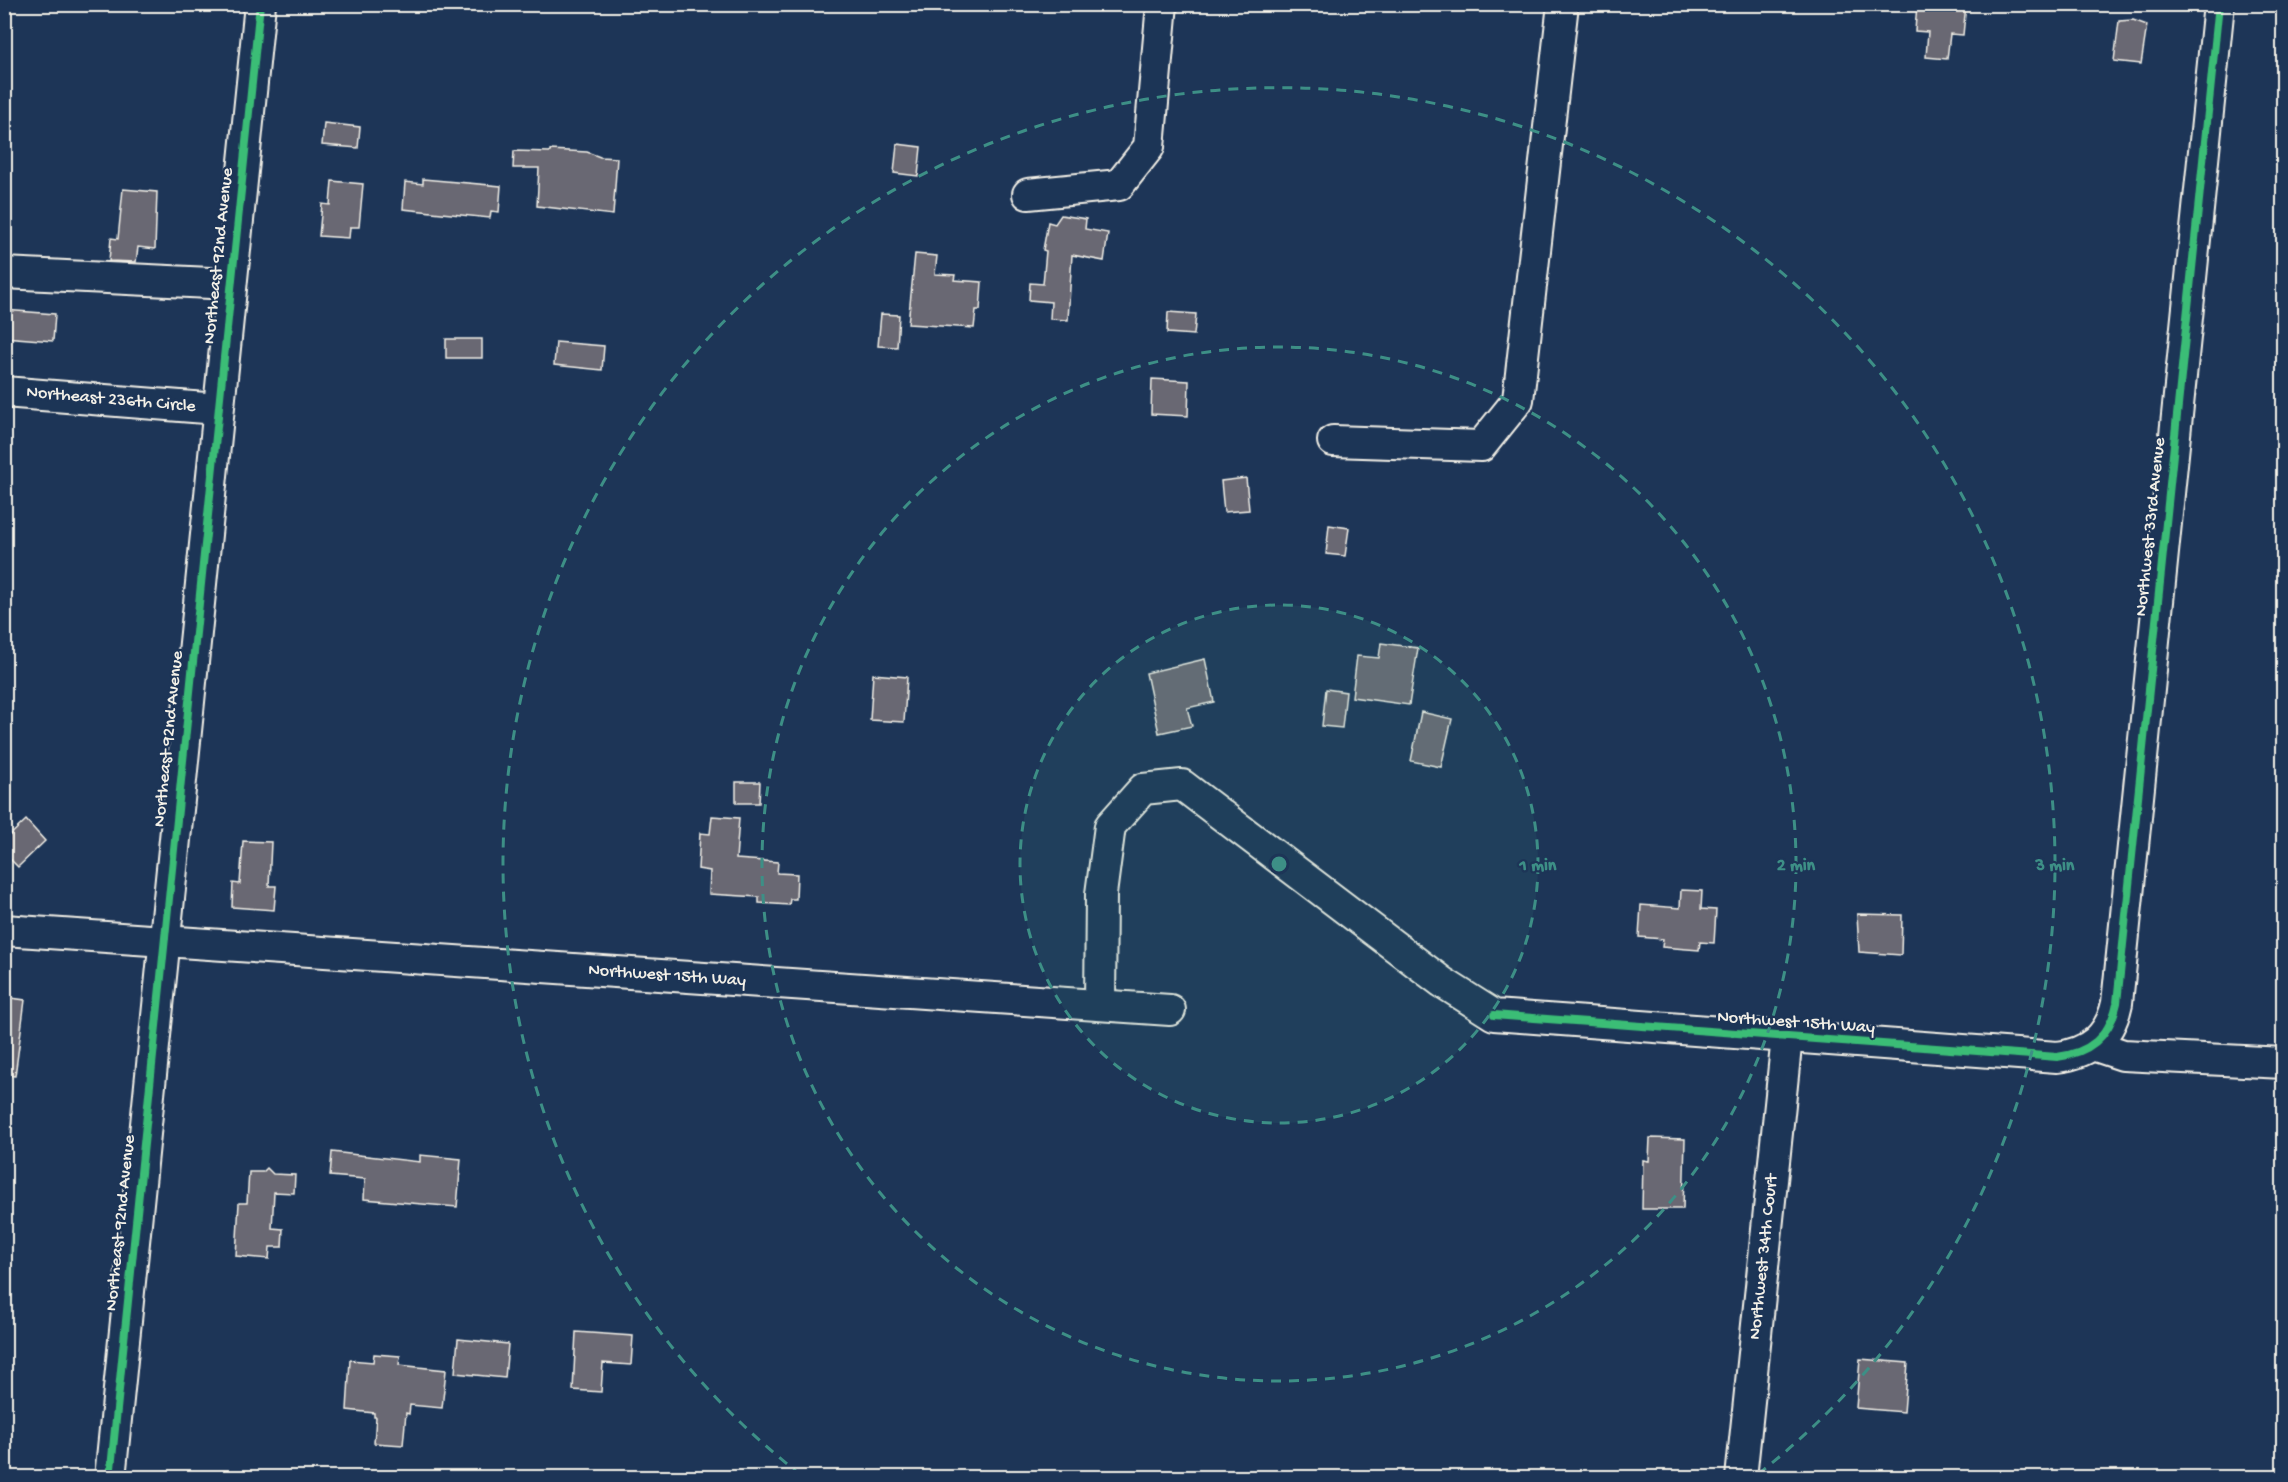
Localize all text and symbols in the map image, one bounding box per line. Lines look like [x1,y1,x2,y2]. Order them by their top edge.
street label: Northeast 92nd Avenue [199,166,239,345]
street label: Northeast 236th Circle [25,382,197,418]
street label: Northwest 33rd Avenue [2131,436,2171,618]
street label: Northeast 92nd Avenue [149,649,189,828]
centre of rings [1269,854,1289,874]
text: 1 min [1519,856,1557,877]
text: 2 min [1777,856,1816,877]
text: 3 min [2035,856,2075,877]
street label: Northwest 15th Way [587,960,747,992]
street label: Northwest 15th Way [1716,1007,1876,1039]
street label: Northeast 92nd Avenue [101,1133,141,1312]
street label: Northwest 34th Court [1745,1172,1783,1341]

